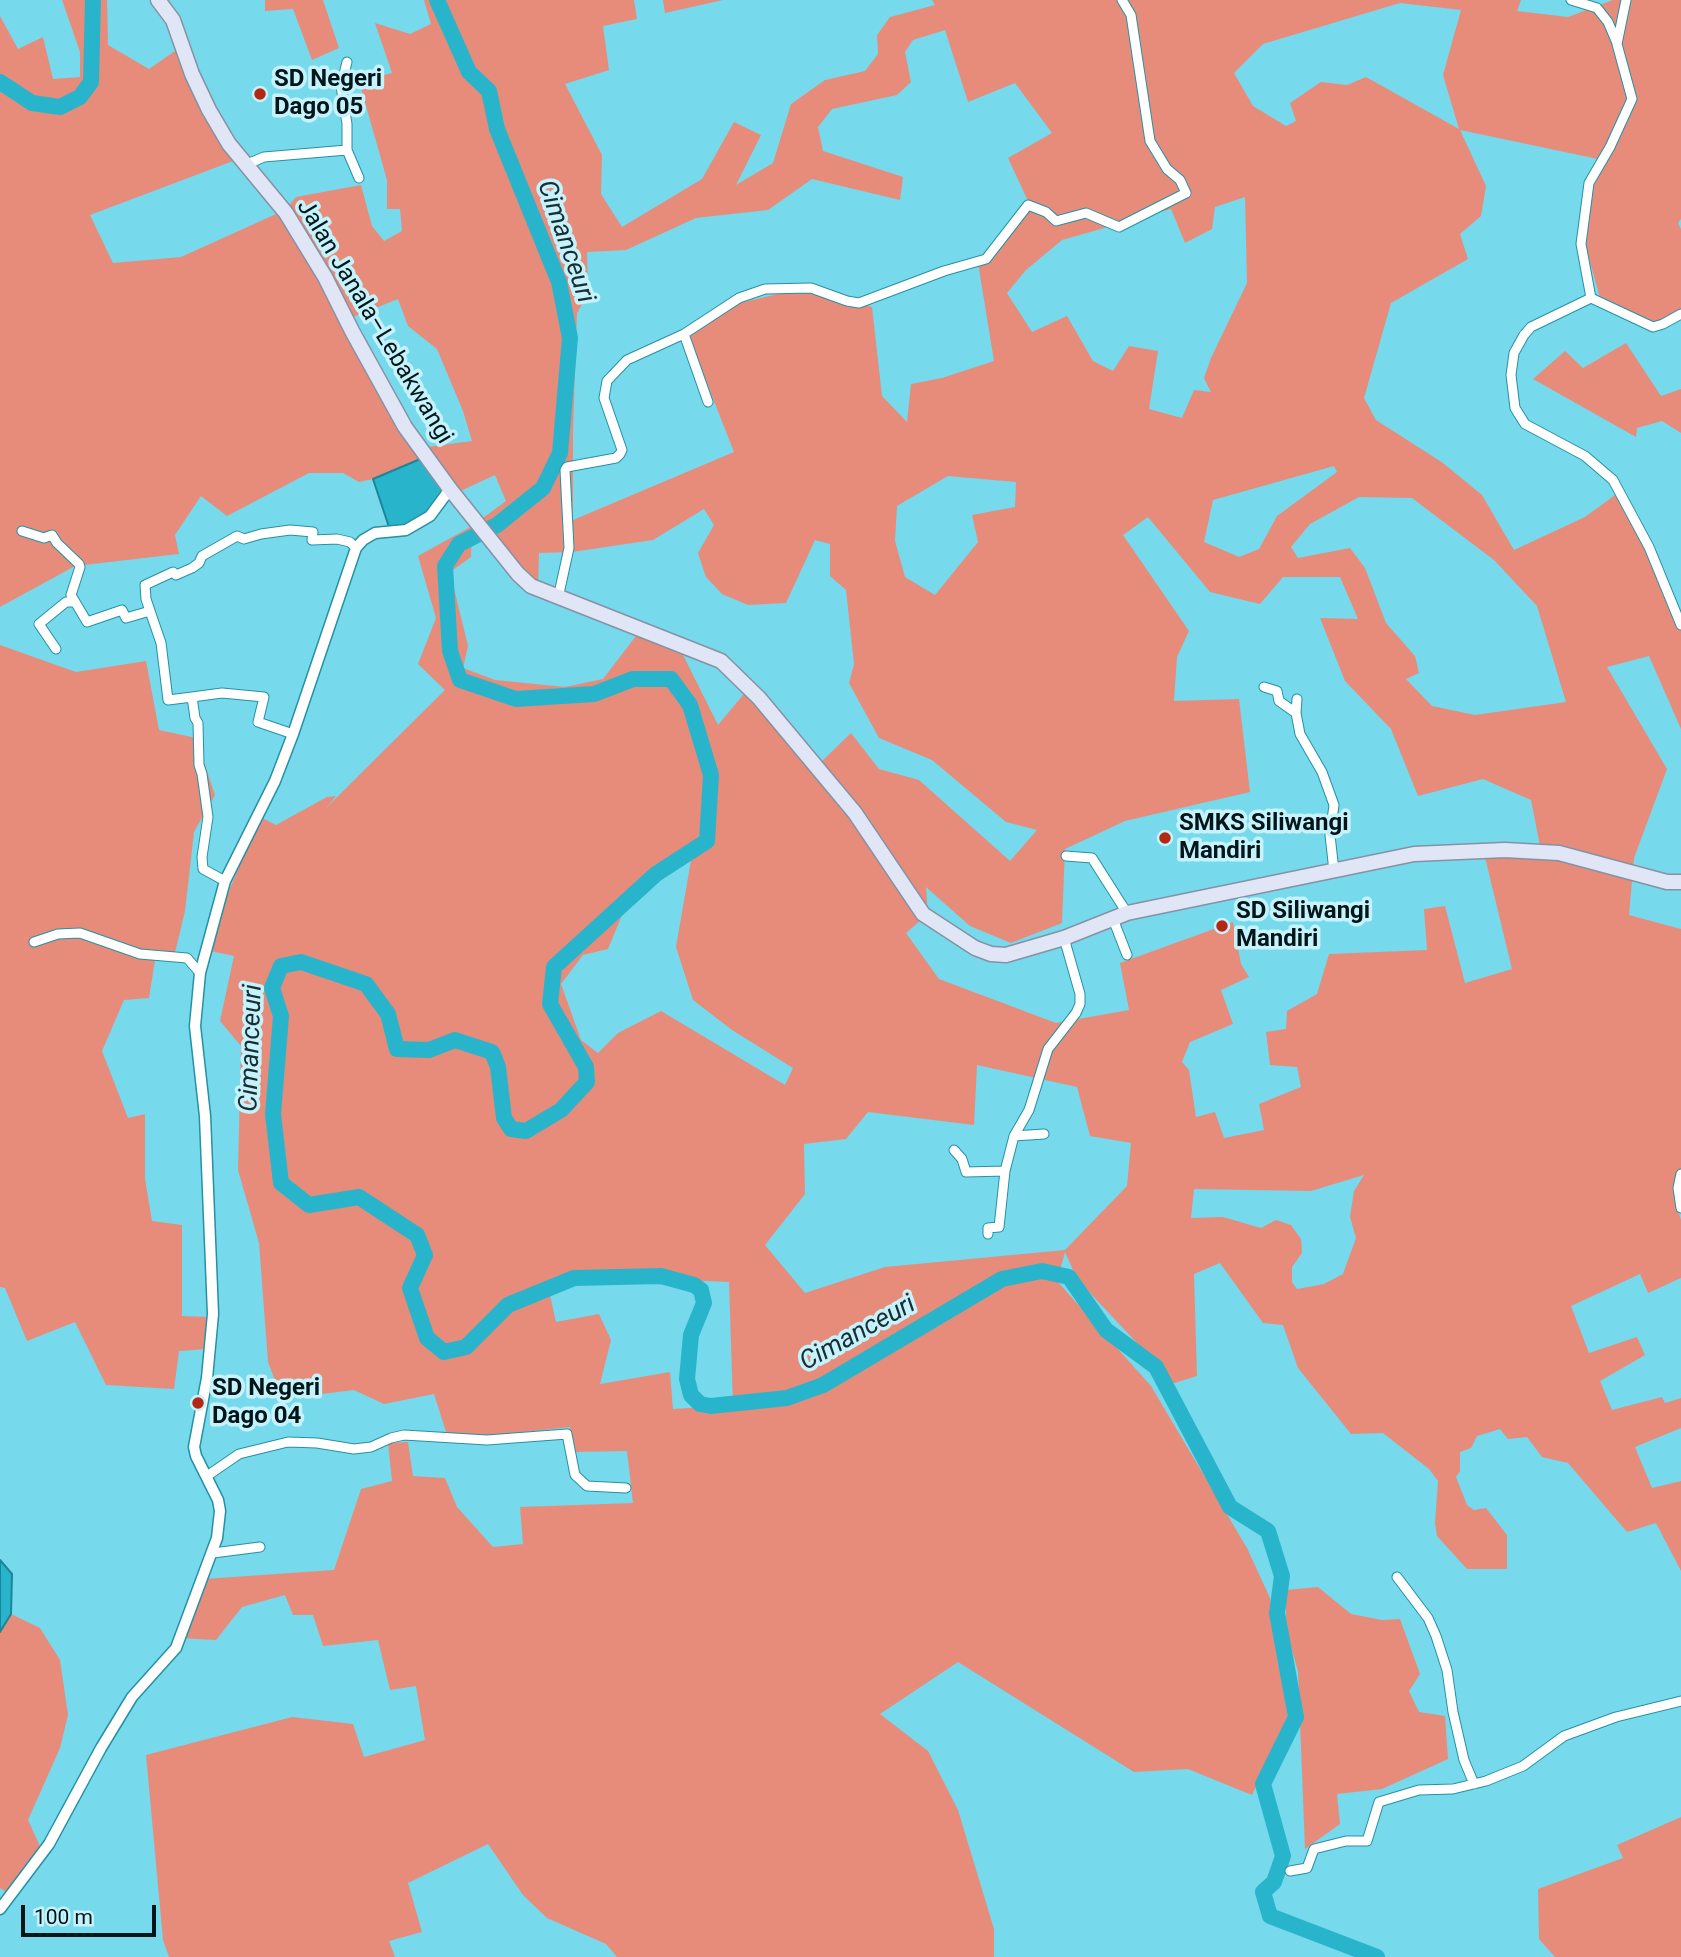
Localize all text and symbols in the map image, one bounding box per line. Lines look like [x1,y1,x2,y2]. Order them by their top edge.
place label: SD Negeri Dago 05 [274,66,382,122]
marker: SD Negeri Dago 05 [252,86,268,102]
water label: Cimanceuri [530,177,600,307]
street label: Jalan Janala–Lebakwangi [290,195,458,449]
place label: SMKS Siliwangi Mandiri [1179,810,1349,866]
marker: SMKS Siliwangi Mandiri [1157,830,1173,846]
place label: SD Siliwangi Mandiri [1236,898,1370,954]
marker: SD Siliwangi Mandiri [1214,918,1230,934]
water label: Cimanceuri [234,984,270,1112]
water label: Cimanceuri [795,1289,921,1379]
place label: SD Negeri Dago 04 [212,1375,320,1431]
marker: SD Negeri Dago 04 [190,1395,206,1411]
scale bar [24,1890,159,1934]
text: 100 m [34,1905,93,1929]

